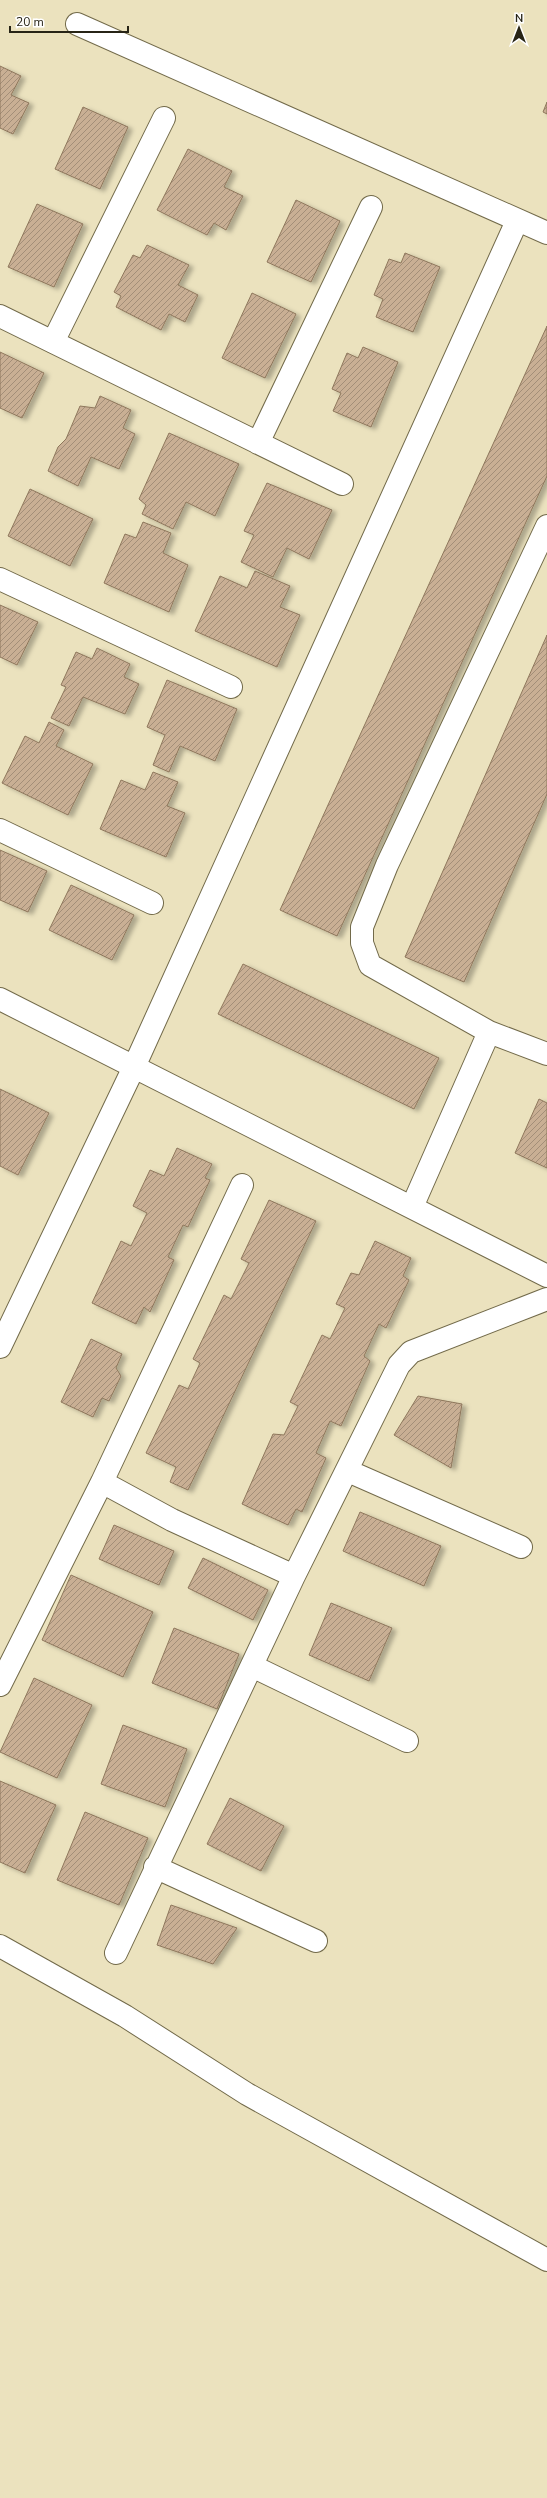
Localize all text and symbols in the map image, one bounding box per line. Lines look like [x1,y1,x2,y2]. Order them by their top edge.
scale bar [10,8,128,34]
north arrow [499,8,539,48]
text: N [515,11,523,26]
text: 20 m [16,14,44,30]

